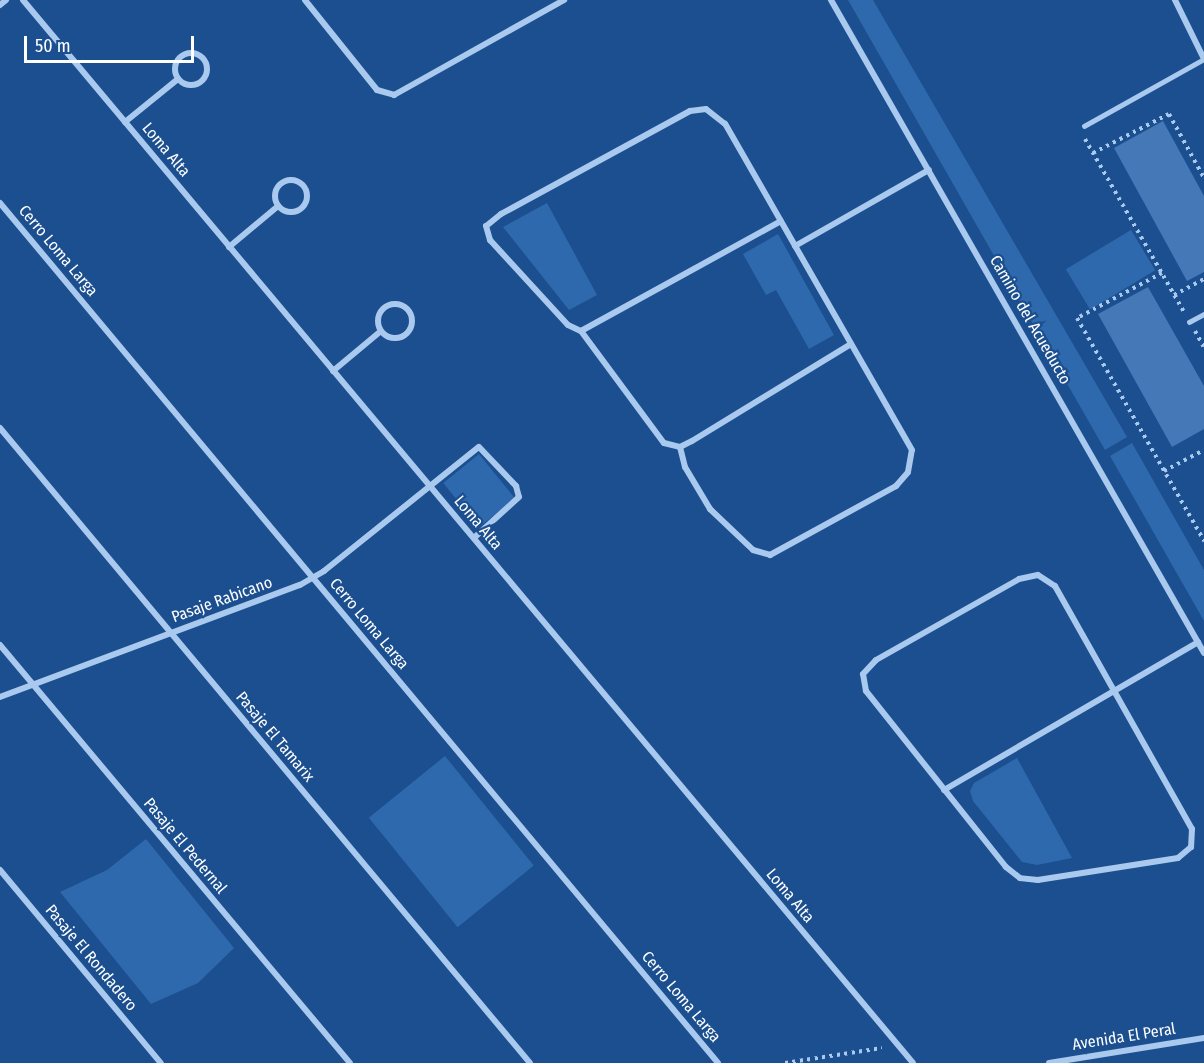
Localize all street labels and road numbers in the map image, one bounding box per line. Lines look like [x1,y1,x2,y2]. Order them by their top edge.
street label: Loma Alta [138,119,194,181]
street label: Cerro Loma Larga [14,202,102,300]
street label: Camino del Acueducto [985,252,1075,388]
street label: Loma Alta [450,492,506,554]
street label: Pasaje Rabicano [169,573,275,627]
street label: Cerro Loma Larga [325,575,413,673]
street label: Pasaje El Tamarix [232,688,318,786]
street label: Pasaje El Pedernal [139,794,231,898]
street label: Loma Alta [762,865,818,927]
street label: Pasaje El Rondadero [41,901,141,1015]
street label: Cerro Loma Larga [637,948,725,1046]
street label: Avenida El Peral [1071,1019,1177,1055]

